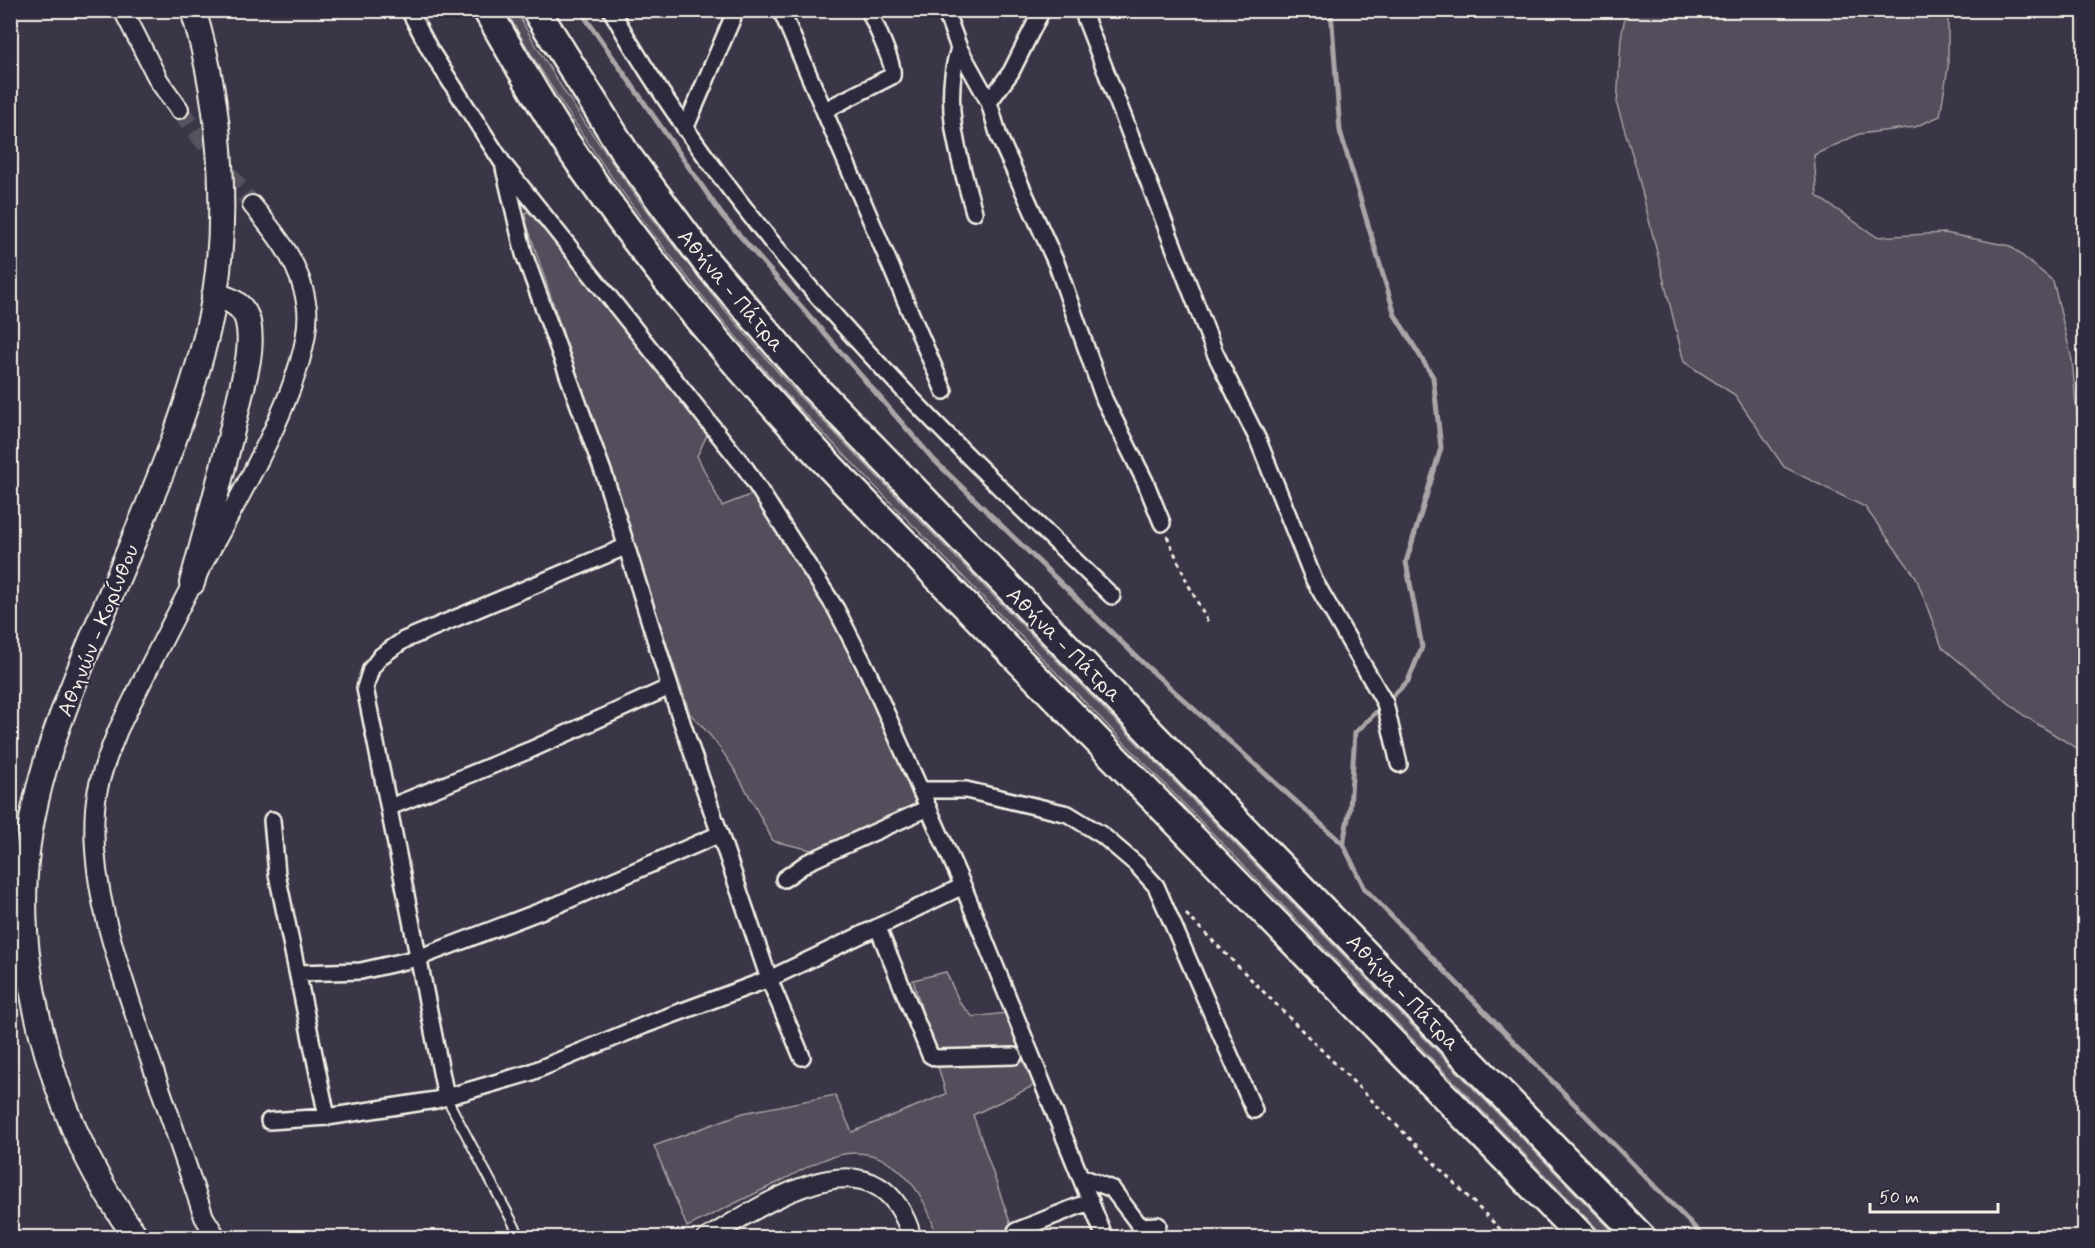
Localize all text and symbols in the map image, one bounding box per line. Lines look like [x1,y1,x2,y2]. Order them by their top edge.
street label: Αθήνα - Πάτρα [671,224,790,359]
street label: Αθηνών - Κορίνθου [52,540,146,721]
street label: Αθήνα - Πάτρα [1000,582,1127,709]
street label: Αθήνα - Πάτρα [1339,929,1466,1058]
scale bar [1870,1176,1998,1214]
text: 50 m [1879,1186,1919,1210]

